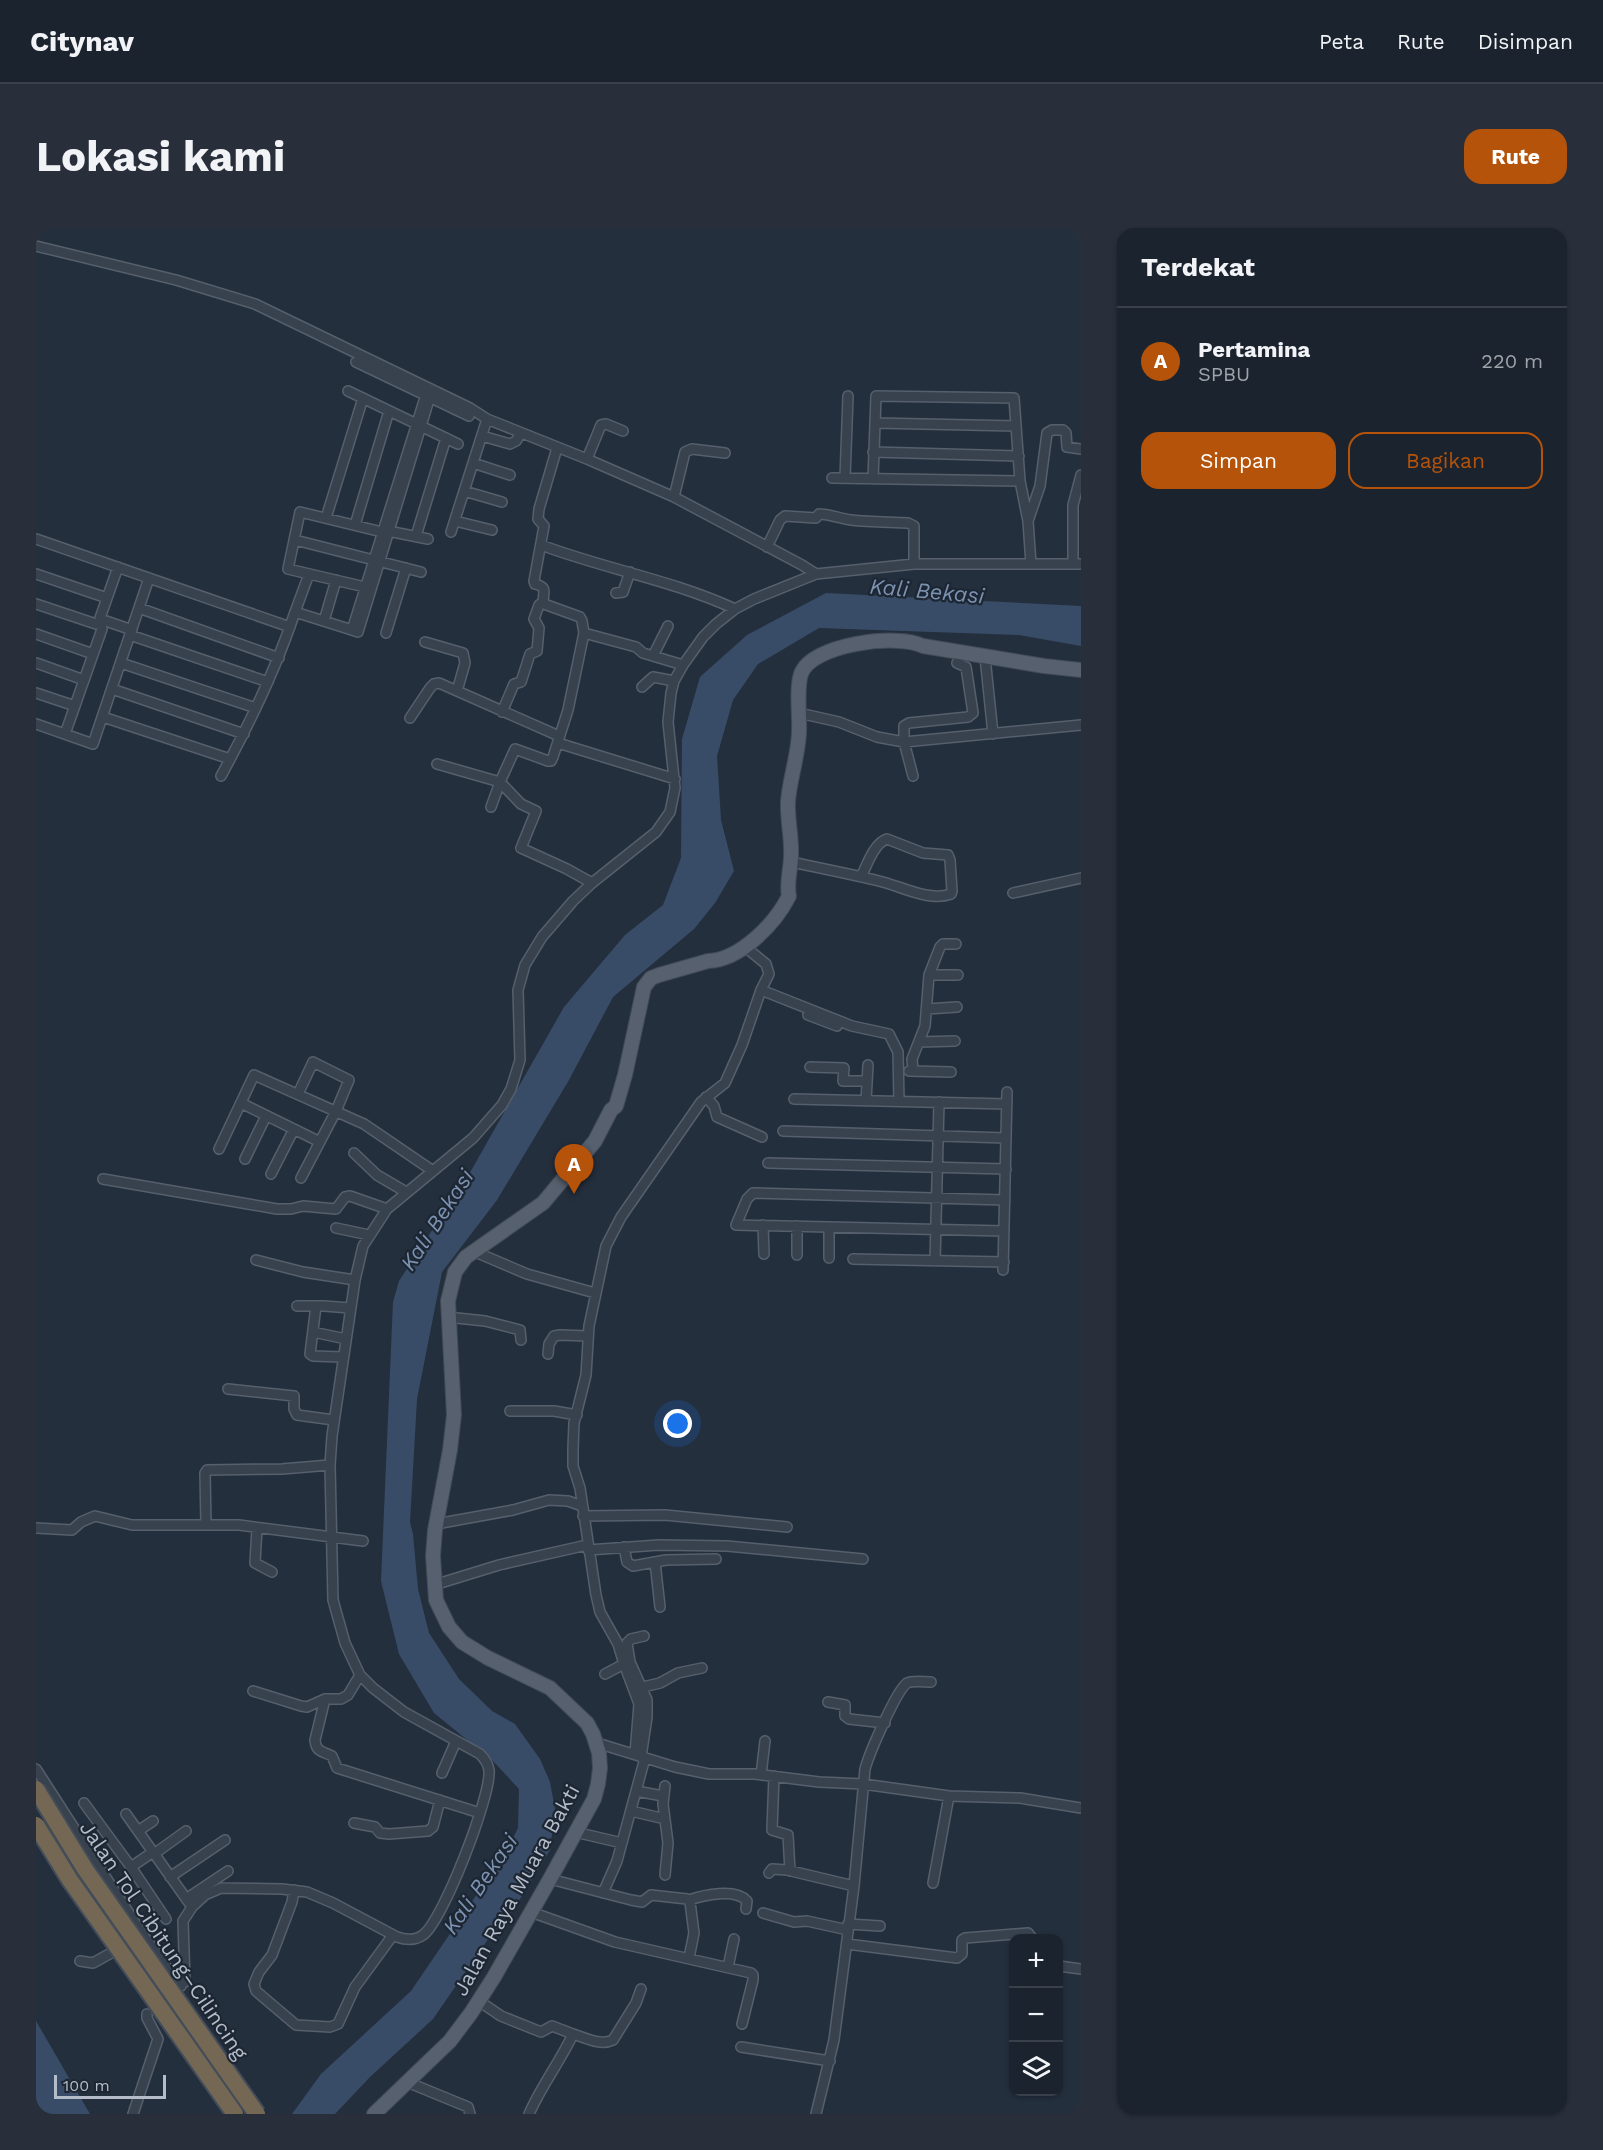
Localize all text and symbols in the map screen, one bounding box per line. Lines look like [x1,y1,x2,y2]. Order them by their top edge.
text: Citynav [30,25,134,58]
text: Peta [1319,29,1364,54]
text: Rute [1397,29,1445,54]
text: Disimpan [1478,29,1573,54]
button: Rute [1464,129,1567,184]
text: Lokasi kami [36,132,285,181]
text: Terdekat [1141,252,1255,282]
text: Pertamina [1198,337,1310,362]
text: A [1154,349,1167,373]
text: 220 m [1481,349,1543,373]
text: SPBU [1198,362,1250,386]
button: Simpan [1141,432,1336,489]
button: Bagikan [1348,432,1543,489]
water label: Kali Bekasi [869,574,987,609]
pin: A [554,1144,594,1194]
water label: Kali Bekasi [395,1164,480,1275]
your location [663,1409,692,1438]
street label: Jalan Raya Muara Bakti [447,1780,585,2000]
street label: Jalan Tol Cibitung–Cilincing [75,1816,254,2065]
water label: Kali Bekasi [437,1828,523,1939]
map controls [1009,1934,1063,2096]
button: + [1009,1934,1063,1988]
button: − [1009,1988,1063,2042]
button: layers [1009,2042,1063,2096]
scale bar [54,2072,166,2100]
text: 100 m [63,2076,110,2095]

